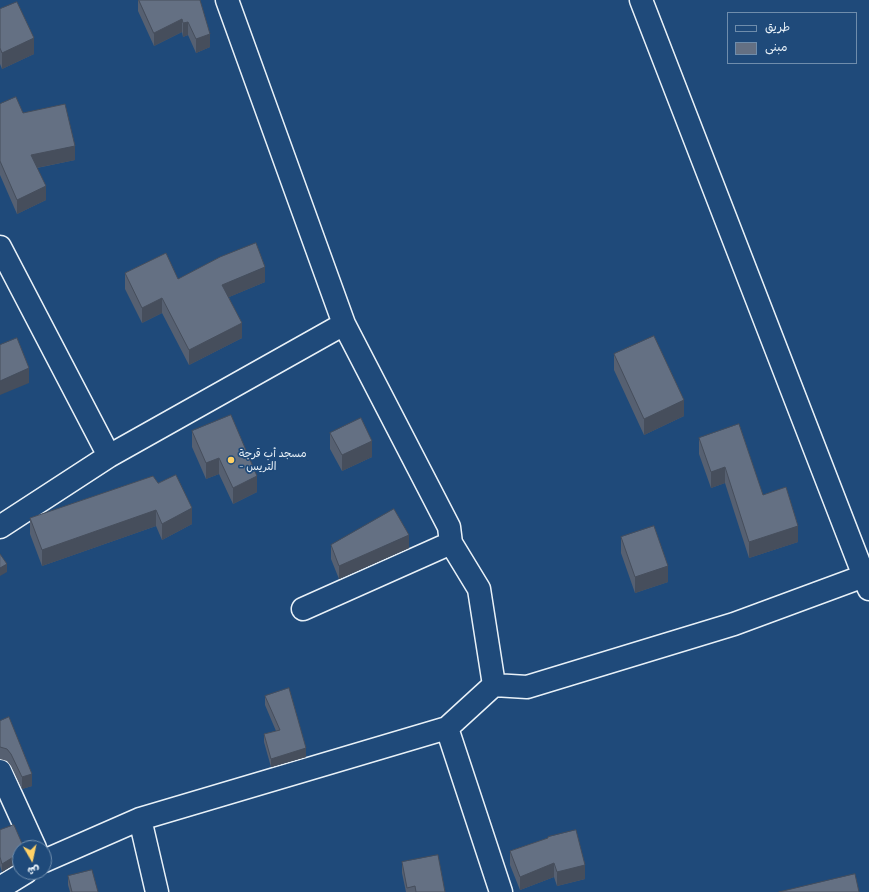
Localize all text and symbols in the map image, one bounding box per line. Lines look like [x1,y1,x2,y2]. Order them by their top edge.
legend [727,12,857,64]
text: طريق [765,19,790,34]
text: مبنى [765,39,788,54]
place label: مسجد أب قرجة - التريس [239,447,307,473]
marker: مسجد أب قرجة - التريس [226,455,236,465]
north arrow [12,840,52,880]
text: ش [27,863,41,879]

